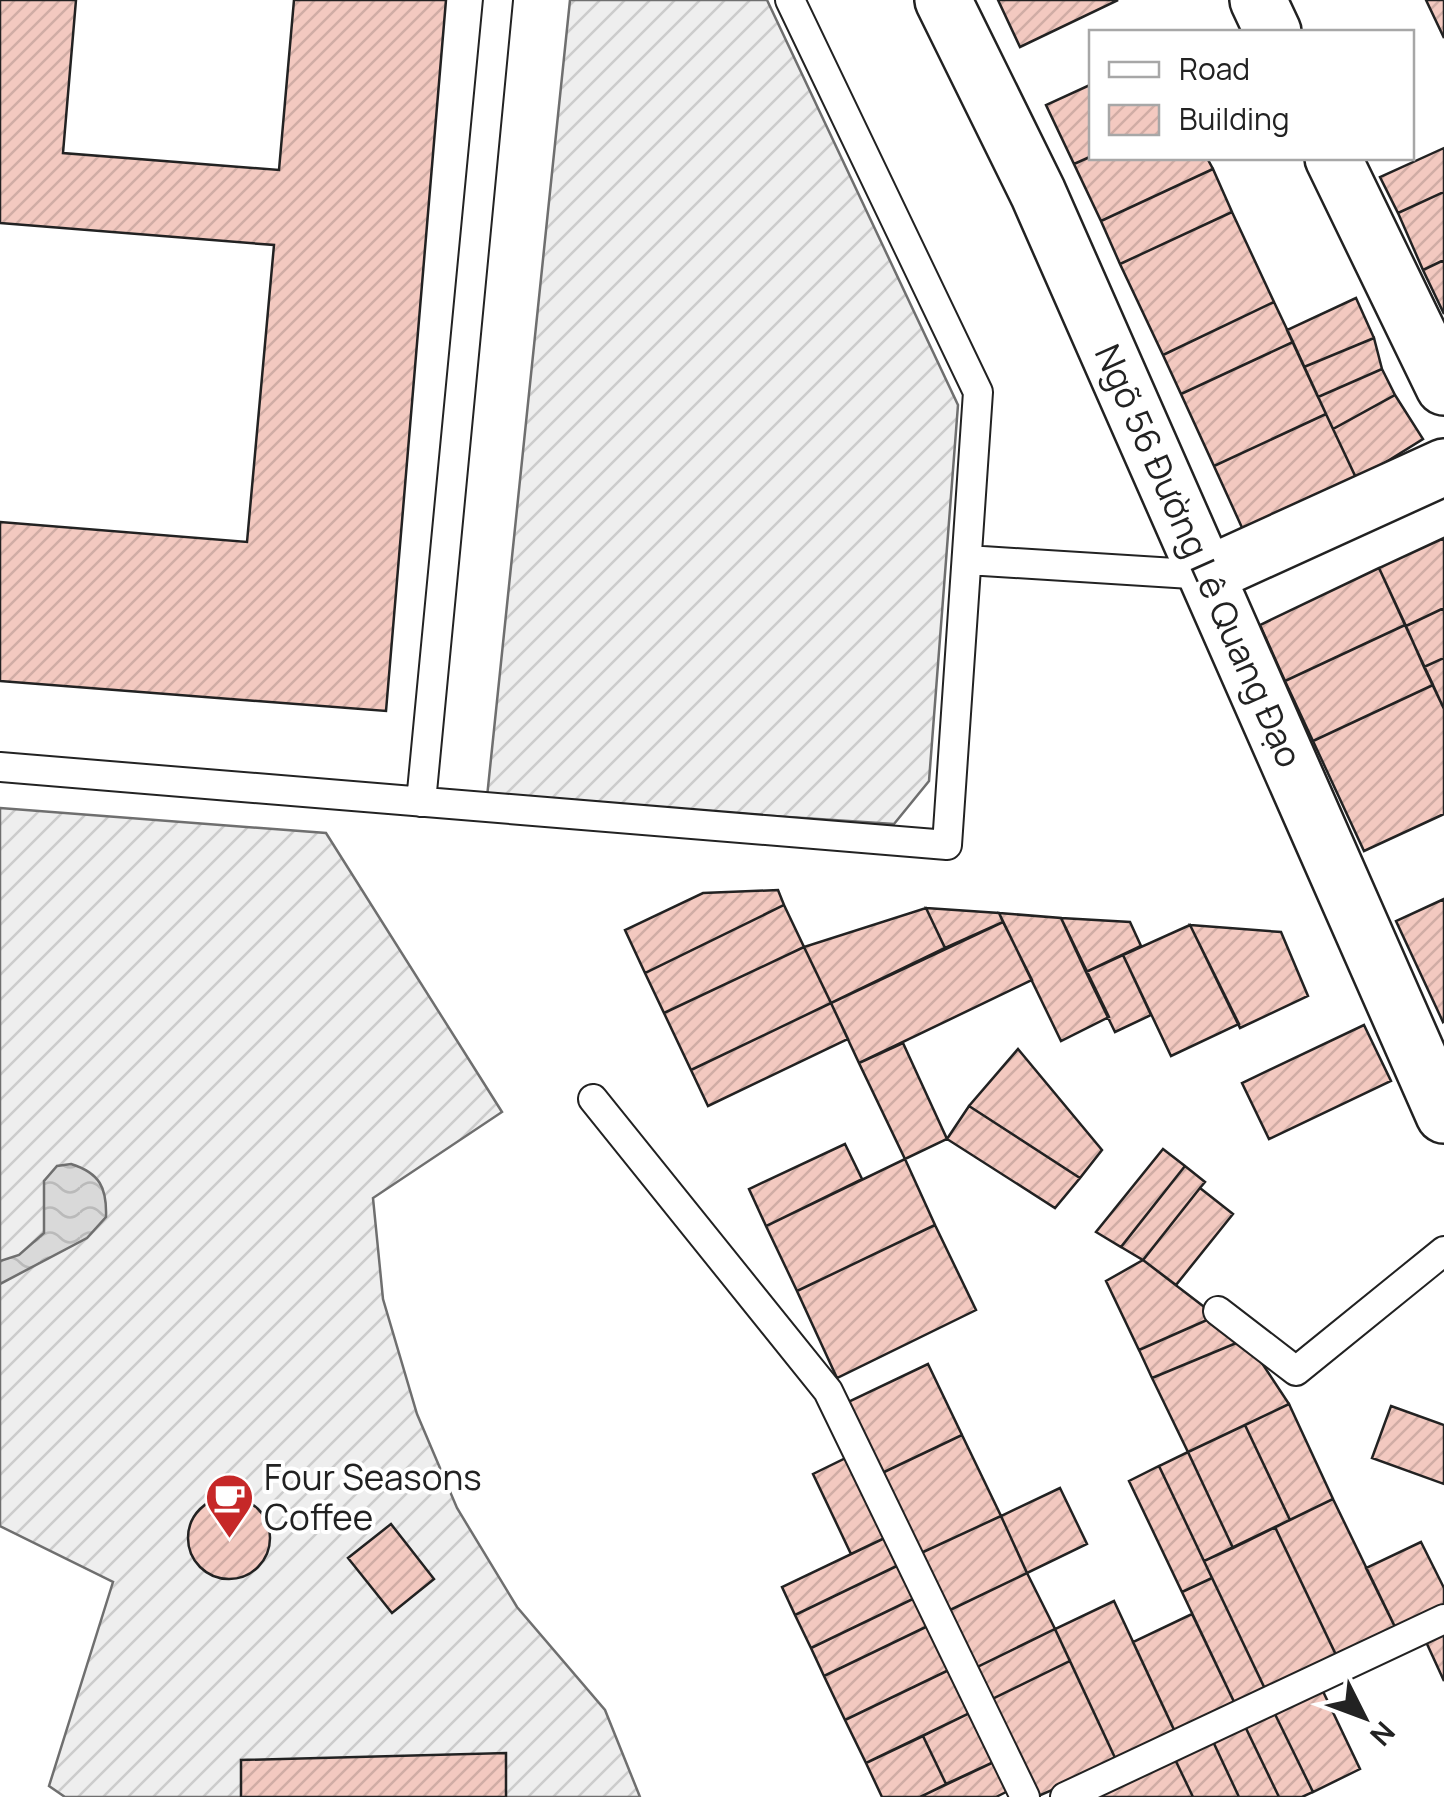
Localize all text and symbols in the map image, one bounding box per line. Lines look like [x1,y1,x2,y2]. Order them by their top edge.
legend [1089,30,1414,160]
text: Road [1179,48,1250,89]
text: Building [1179,98,1290,139]
street label: Ngõ 56 Đường Lê Quang Đạo [1084,337,1314,775]
place label: Four Seasons Coffee [264,1453,482,1541]
cafe icon: Four Seasons Coffee [203,1472,255,1540]
north arrow [1314,1667,1414,1767]
text: N [1362,1714,1404,1755]

